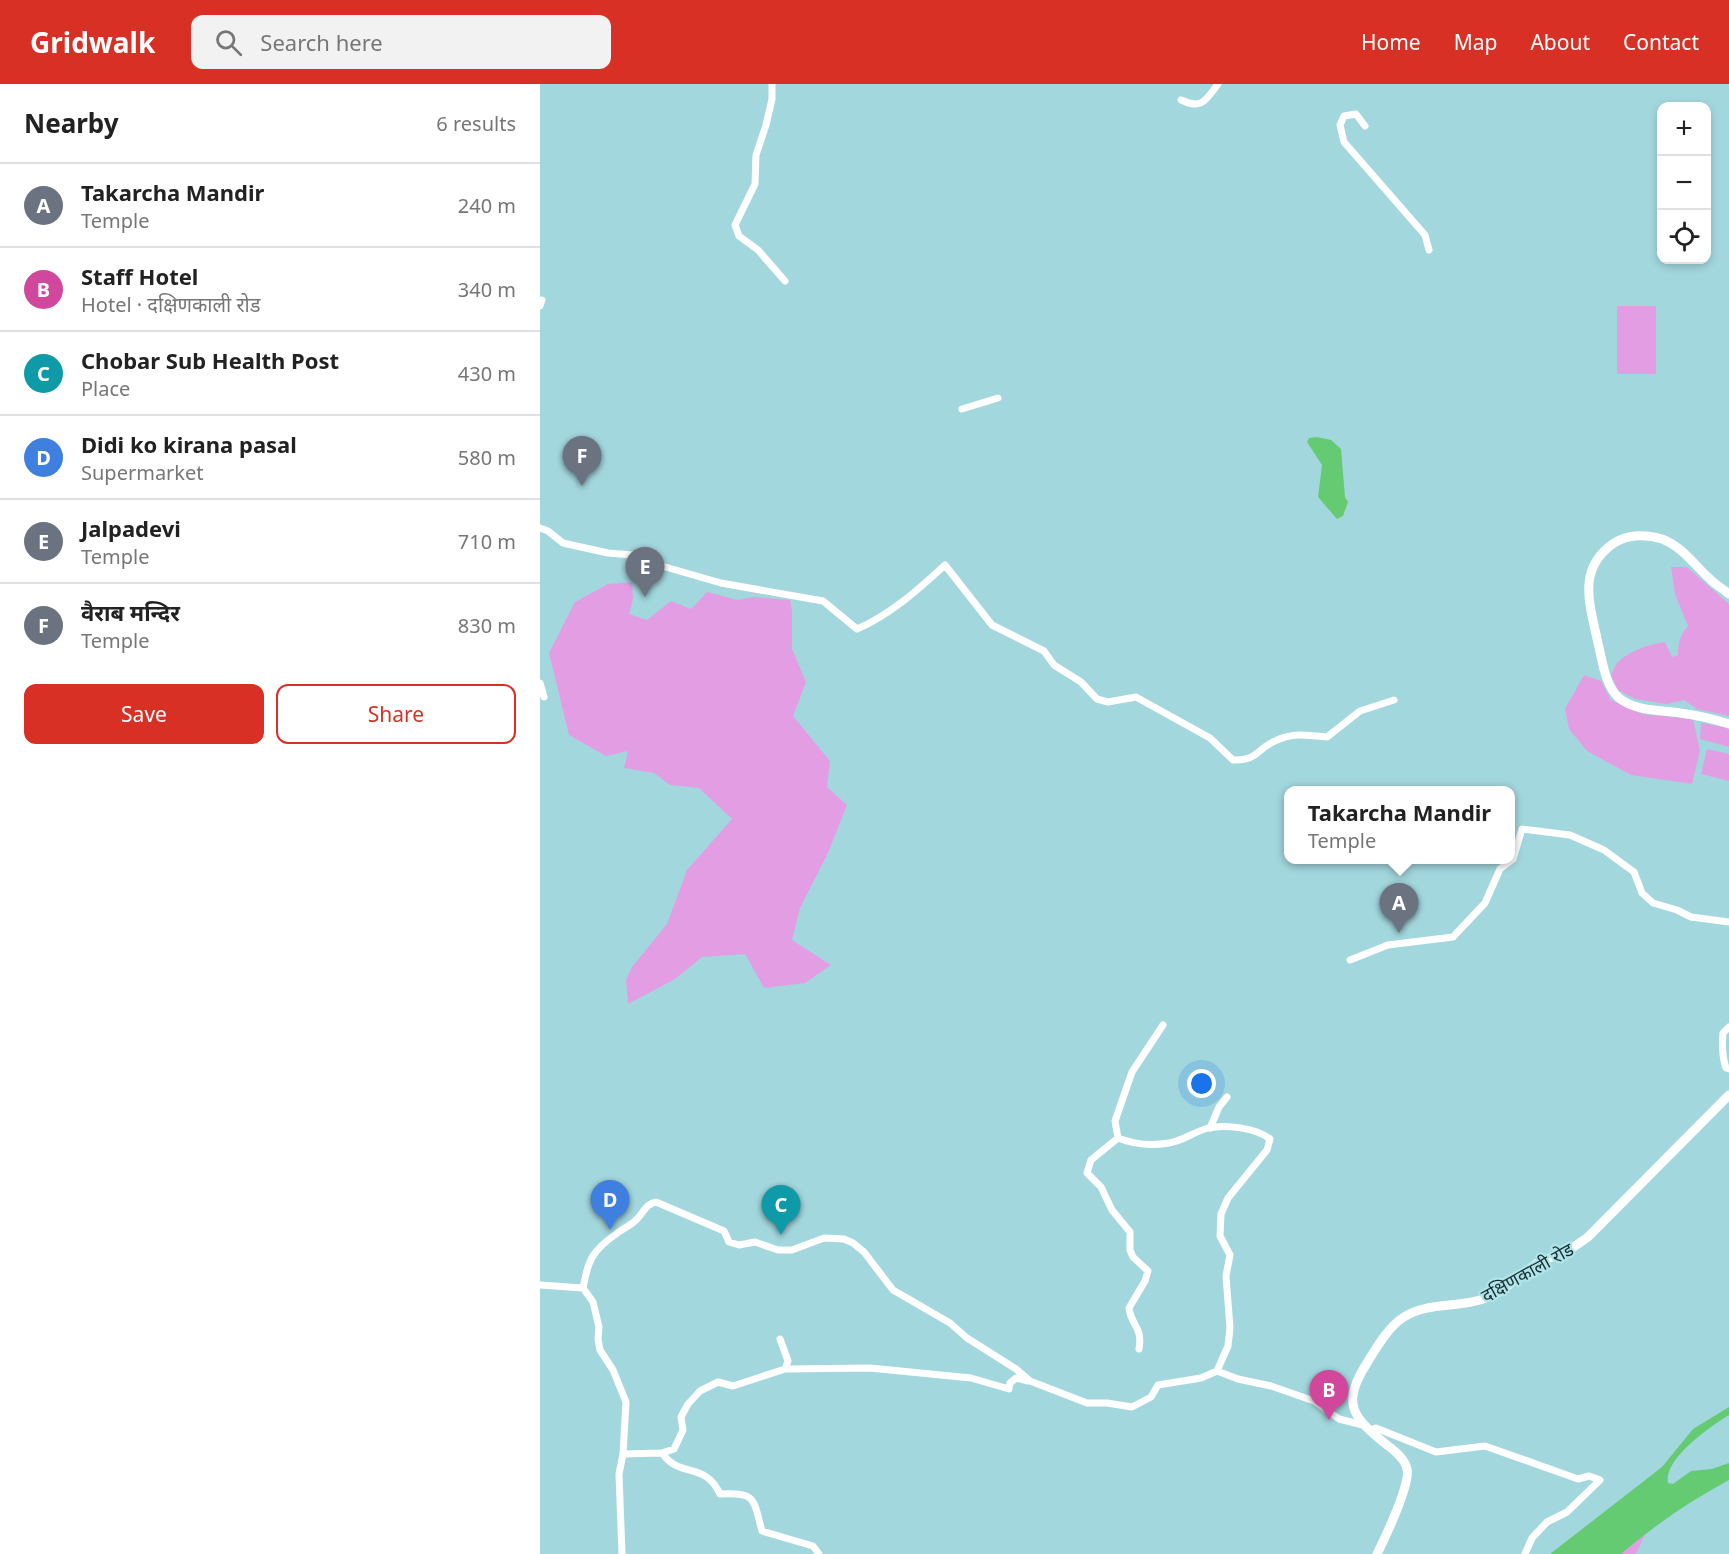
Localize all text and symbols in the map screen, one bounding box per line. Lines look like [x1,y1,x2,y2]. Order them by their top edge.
search box [191,15,611,69]
text: Gridwalk [30,23,155,61]
icon: search [212,26,245,59]
text: Search here [260,27,383,57]
text: Home [1361,28,1421,56]
text: Map [1454,28,1497,56]
text: About [1530,28,1590,56]
text: Contact [1623,28,1699,56]
map controls [1657,102,1711,264]
button: + [1657,102,1711,156]
text: Nearby [24,105,119,141]
text: 6 results [436,110,516,137]
button: − [1657,156,1711,210]
text: Takarcha Mandir [81,177,264,207]
text: A [37,192,50,219]
text: 240 m [458,192,516,219]
text: Temple [81,207,149,234]
button: locate [1657,210,1711,264]
text: Staff Hotel [81,261,198,291]
text: B [37,276,50,303]
text: 340 m [458,276,516,303]
text: Hotel · दक्षिणकाली रोड [81,291,260,318]
text: Chobar Sub Health Post [81,345,339,375]
text: C [37,360,50,387]
text: 430 m [458,360,516,387]
text: Place [81,375,130,402]
text: Didi ko kirana pasal [81,429,297,459]
pin: F [562,436,602,486]
text: D [36,444,51,471]
text: 580 m [458,444,516,471]
text: Supermarket [81,459,204,486]
text: Jalpadevi [81,513,181,543]
text: E [38,528,49,555]
text: 710 m [458,528,516,555]
text: Temple [81,543,149,570]
pin: E [626,548,664,597]
text: वैराब मन्दिर [81,597,180,627]
text: F [38,612,49,639]
text: 830 m [458,612,516,639]
text: Temple [81,627,149,654]
button: Save [24,684,264,744]
button: Share [276,684,516,744]
popup [1284,786,1515,864]
text: Takarcha Mandir [1308,797,1491,827]
text: Temple [1308,827,1376,854]
pin: A [1380,884,1418,933]
your location [1187,1069,1216,1098]
pin: D [590,1180,630,1230]
pin: C [762,1186,800,1235]
street label: दक्षिणकाली रोड [1477,1237,1578,1307]
pin: B [1310,1370,1348,1420]

